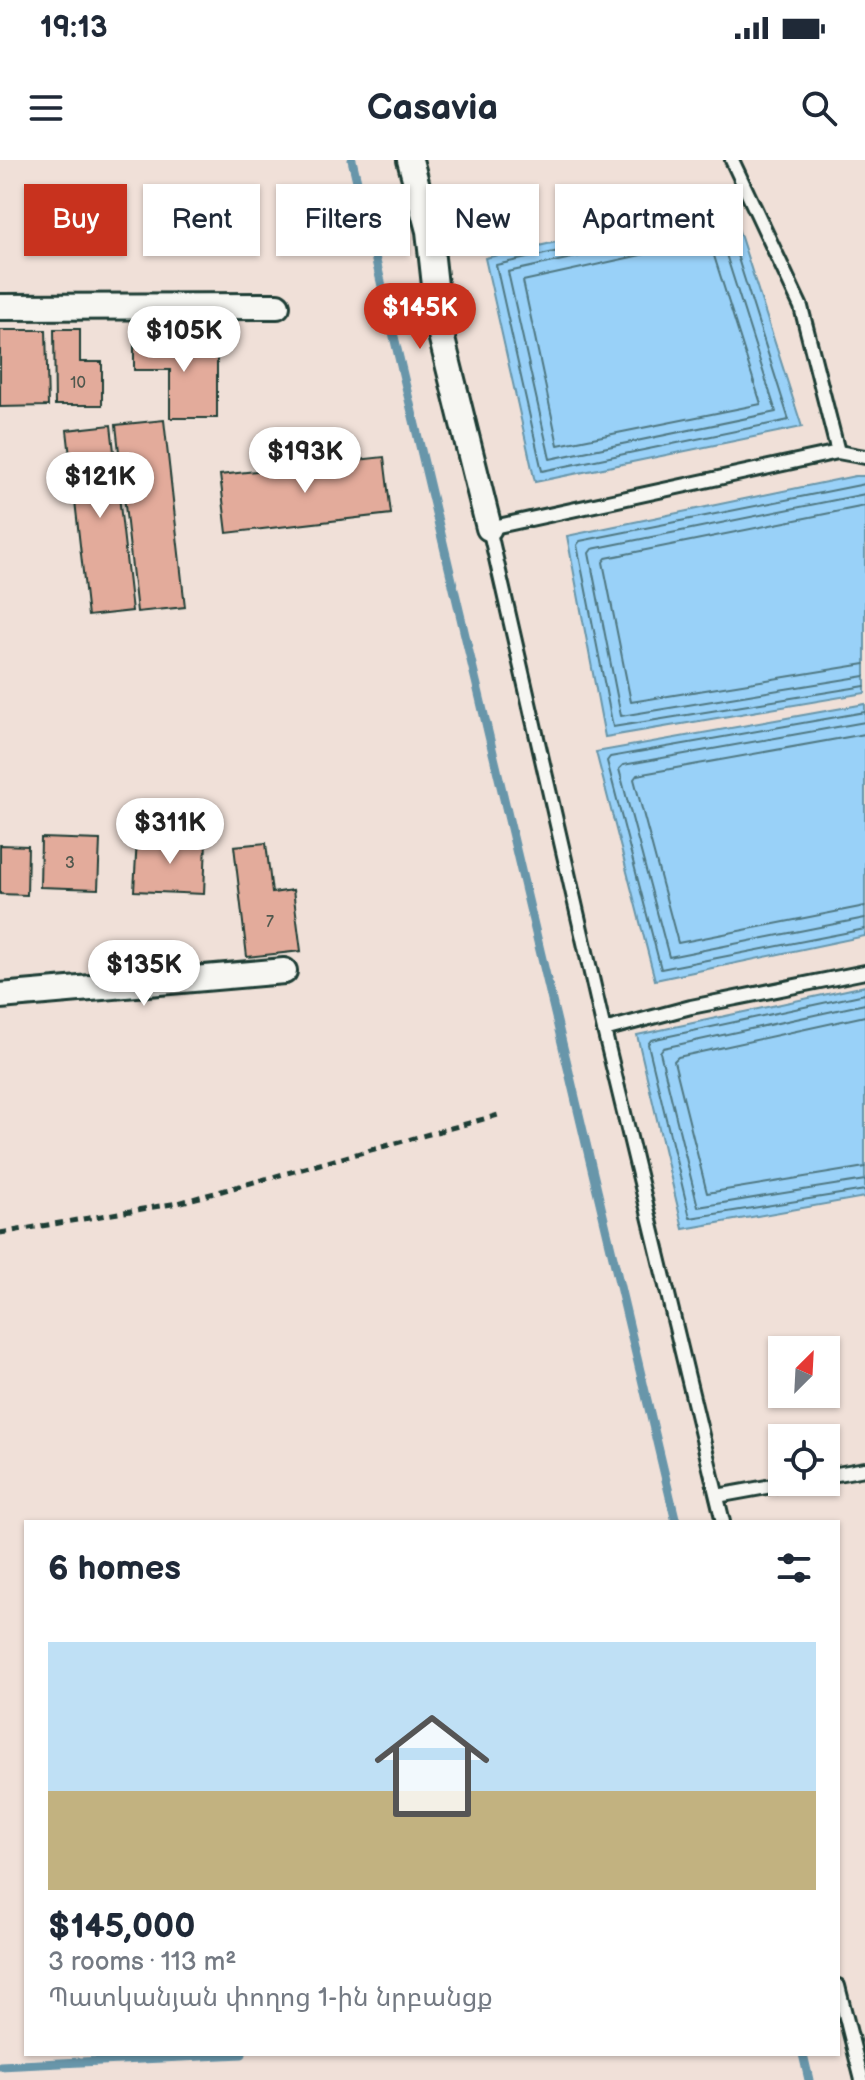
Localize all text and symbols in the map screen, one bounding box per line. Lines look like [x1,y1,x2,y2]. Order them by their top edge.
text: 19:13 [40,10,108,46]
icon: menu [24,86,68,130]
icon: search [797,86,841,130]
text: Casavia [367,87,498,130]
chip: Buy [24,184,127,256]
chip: Rent [143,184,260,256]
chip: Filters [276,184,410,256]
chip: New [426,184,539,256]
chip: Apartment [555,184,743,256]
pin: $145K [364,283,476,351]
text: $145K [382,293,458,324]
pin: $105K [128,306,240,374]
text: $105K [146,316,222,347]
house number: 10 [70,374,86,393]
pin: $193K [249,427,361,495]
text: $193K [267,437,343,468]
pin: $121K [44,452,156,520]
text: $121K [64,462,136,493]
pin: $311K [114,798,226,866]
text: $311K [134,808,206,839]
house number: 3 [65,854,75,873]
house number: 7 [266,913,274,932]
pin: $135K [88,940,200,1008]
text: $135K [106,950,182,981]
north arrow [768,1336,840,1408]
map controls [768,1336,840,1496]
button: locate [768,1424,840,1496]
icon: filters [772,1546,816,1590]
text: 6 homes [48,1548,181,1589]
icon: home [360,1694,504,1838]
text: $145,000 [48,1906,195,1947]
text: 3 rooms · 113 m² [48,1947,237,1978]
text: Պատկանյան փողոց 1-ին նրբանցք [48,1983,493,2014]

